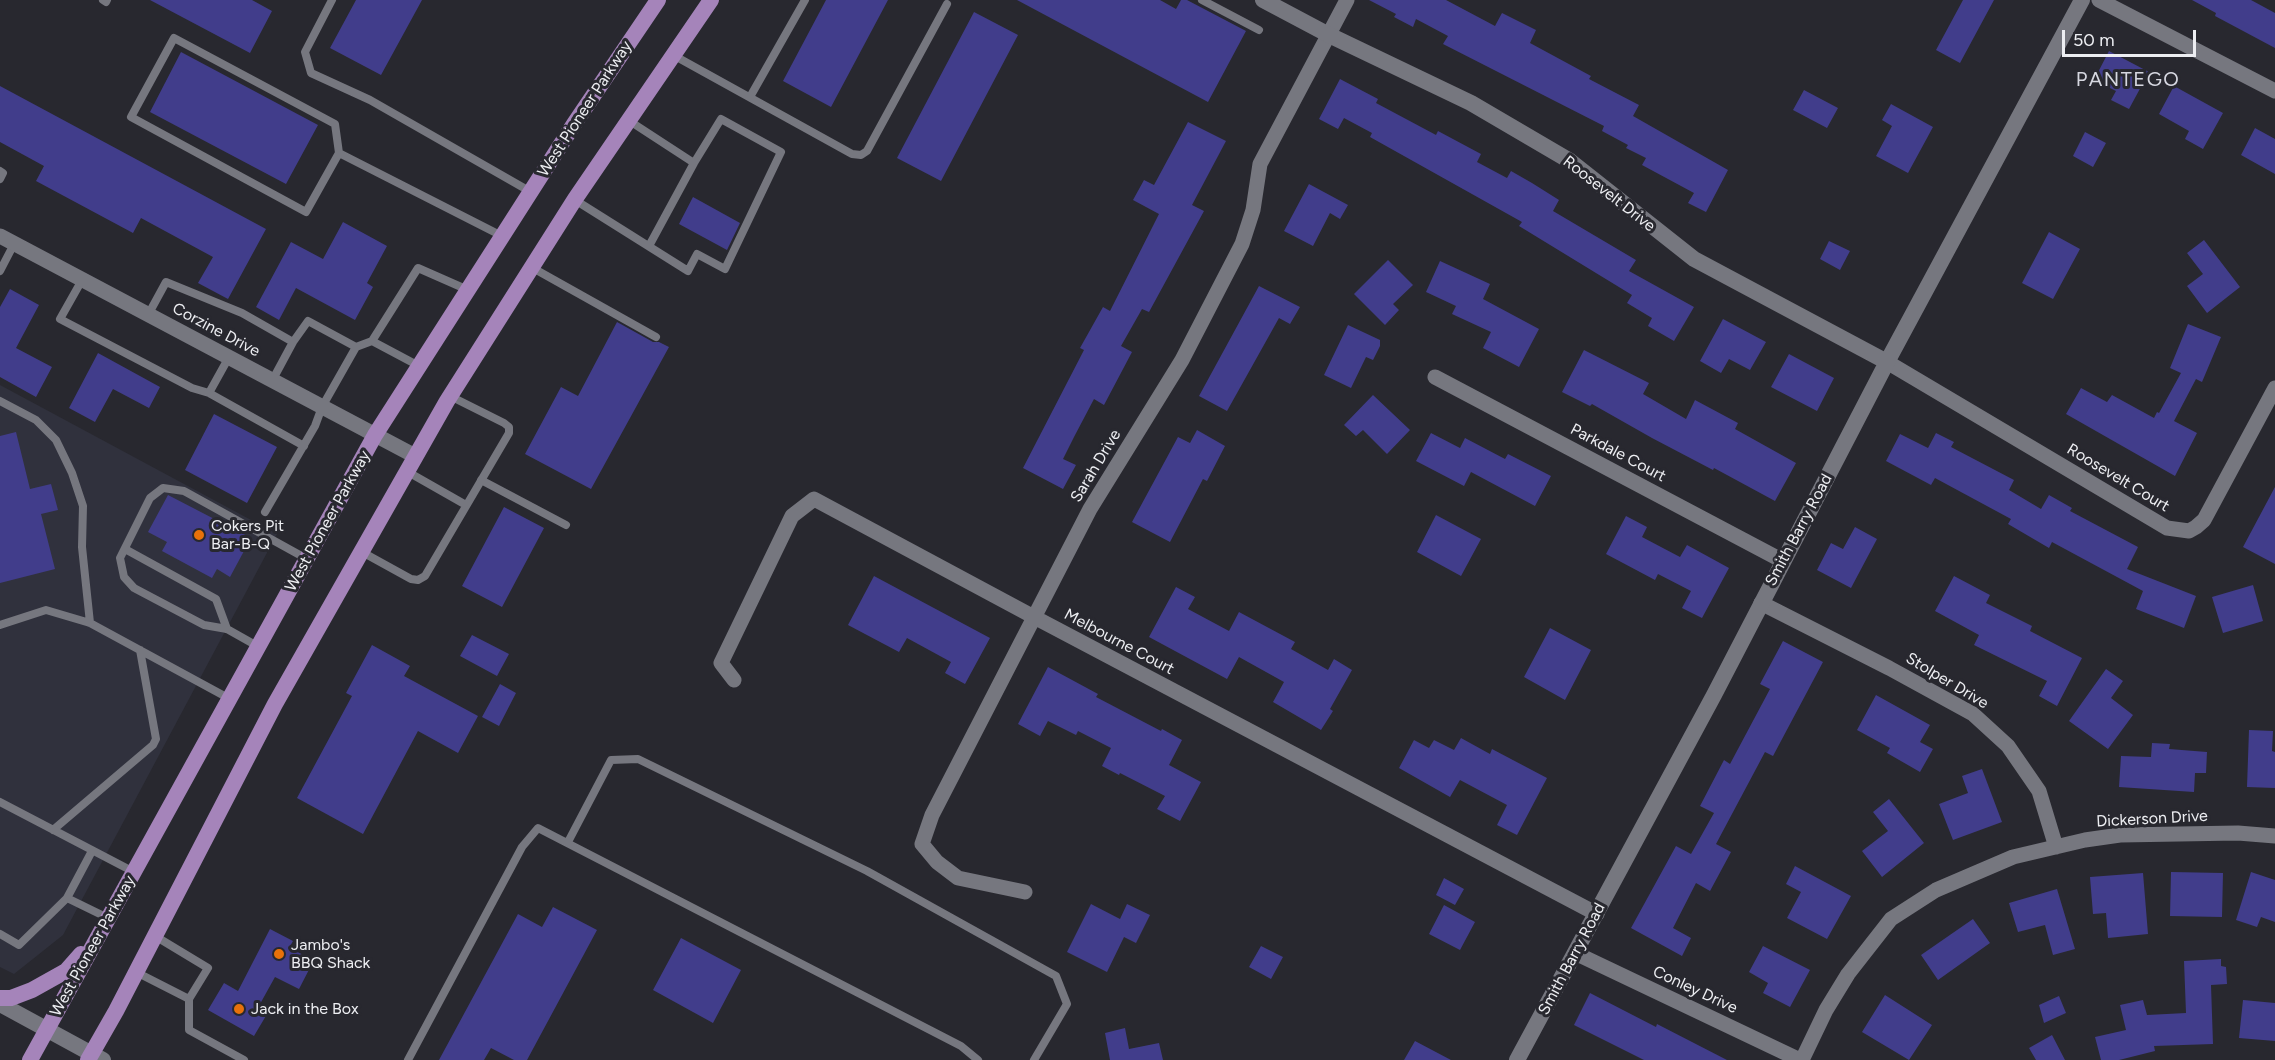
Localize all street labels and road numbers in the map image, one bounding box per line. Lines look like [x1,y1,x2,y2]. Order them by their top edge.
street label: West Pioneer Parkway [534,37,636,181]
street label: Roosevelt Drive [1559,152,1659,236]
street label: Corzine Drive [169,299,263,361]
street label: Parkdale Court [1567,420,1669,486]
street label: Sarah Drive [1067,426,1125,506]
street label: Roosevelt Court [2063,440,2173,516]
street label: West Pioneer Parkway [281,447,375,595]
street label: Smith Barry Road [1761,471,1837,589]
street label: Melbourne Court [1061,605,1177,679]
street label: Stolper Drive [1902,649,1992,713]
street label: Dickerson Drive [2096,806,2208,832]
street label: West Pioneer Parkway [46,872,140,1020]
street label: Smith Barry Road [1534,900,1610,1018]
street label: Conley Drive [1650,962,1740,1018]

